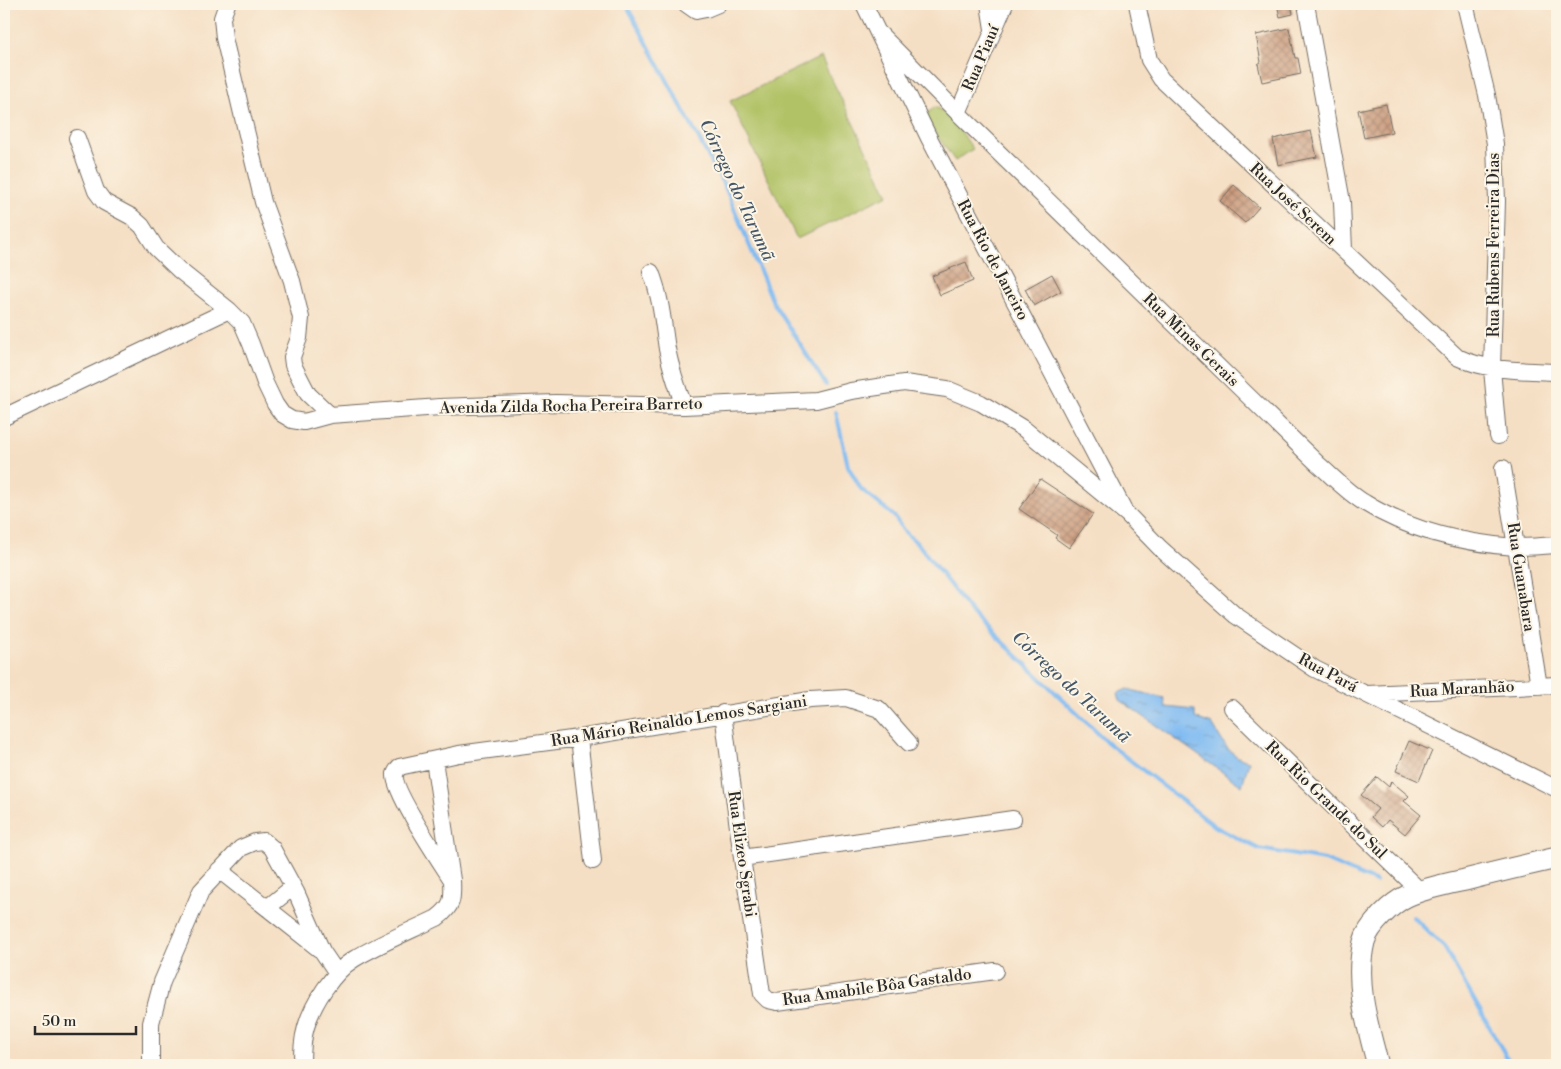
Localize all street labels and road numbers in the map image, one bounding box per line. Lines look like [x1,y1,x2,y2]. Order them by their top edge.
street label: Rua Piauí [958,21,1004,94]
street label: Rua Rubens Ferreira Dias [1484,153,1504,337]
street label: Rua José Serem [1245,159,1341,249]
street label: Rua Rio de Janeiro [953,196,1033,324]
street label: Rua Minas Gerais [1139,289,1243,391]
street label: Avenida Zilda Rocha Pereira Barreto [438,394,703,418]
street label: Rua Guanabara [1502,521,1540,634]
street label: Rua Pará [1295,649,1362,697]
street label: Rua Maranhão [1409,676,1515,702]
street label: Rua Mário Reinaldo Lemos Sargiani [549,691,809,751]
street label: Rua Rio Grande do Sul [1261,737,1391,863]
street label: Rua Elizeo Sgrabi [723,789,761,919]
street label: Rua Amabile Bôa Gastaldo [781,964,973,1010]

